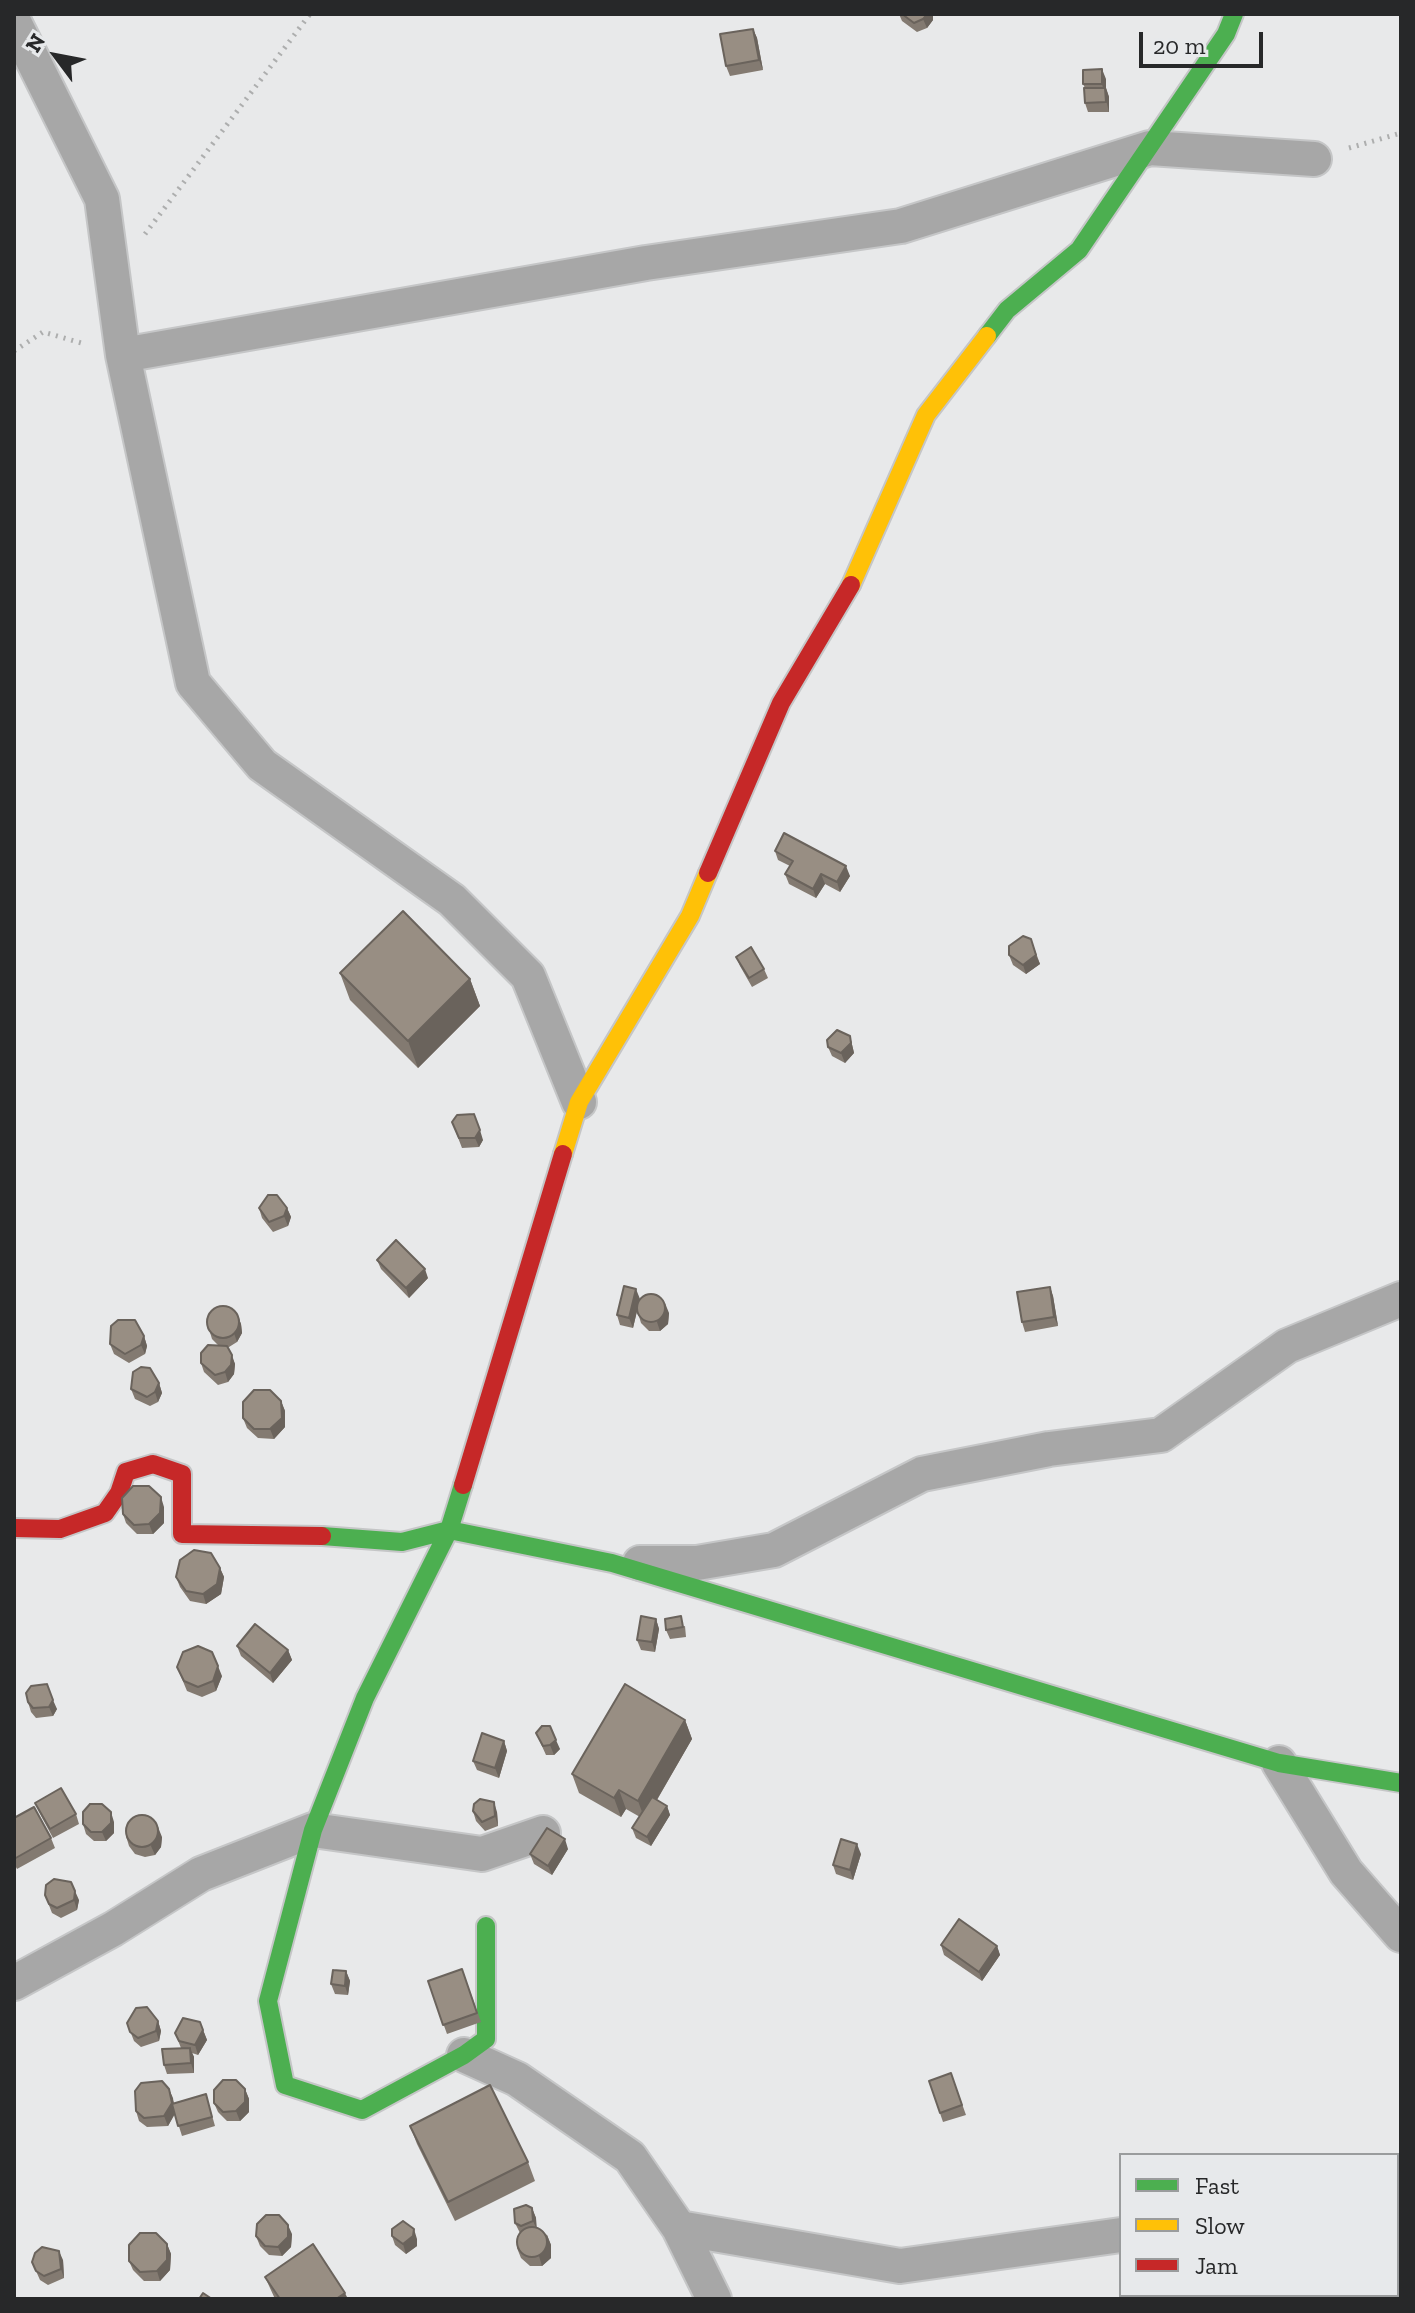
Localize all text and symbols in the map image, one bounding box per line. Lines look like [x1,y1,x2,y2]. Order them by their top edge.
north arrow [16,16,96,96]
scale bar [1143,16,1267,66]
text: N [19,29,51,57]
text: 20 m [1153,31,1205,60]
legend [1119,2153,1399,2297]
text: Fast [1195,2171,1239,2200]
text: Slow [1195,2211,1245,2240]
text: Jam [1195,2251,1238,2280]

